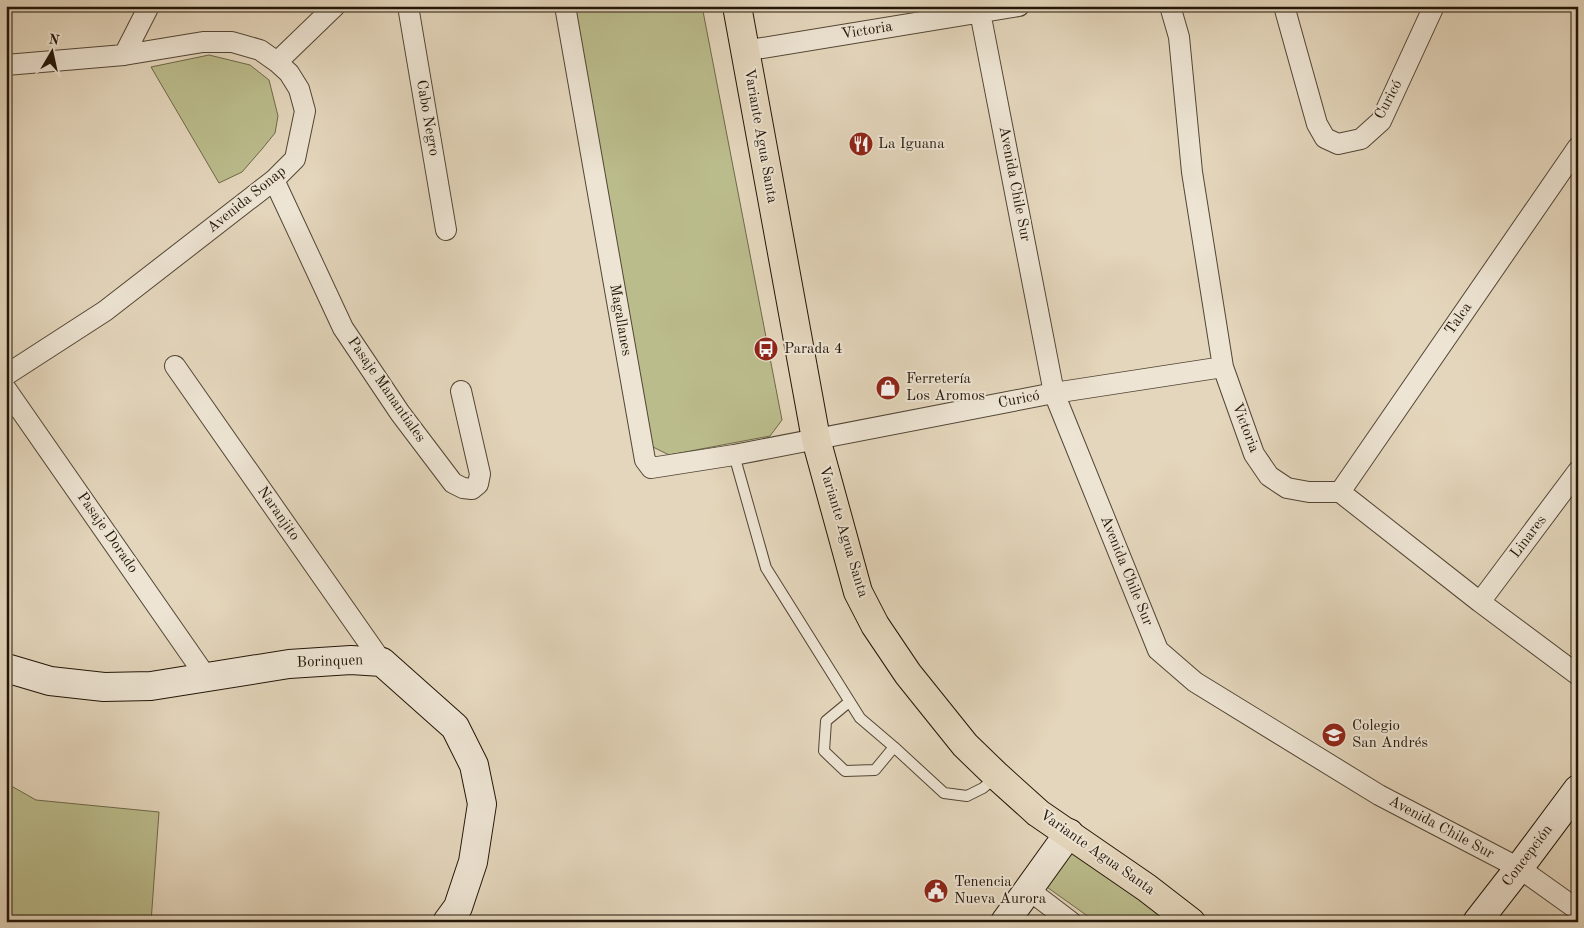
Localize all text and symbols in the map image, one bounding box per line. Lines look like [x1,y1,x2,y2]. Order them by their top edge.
street label: Victoria [840,19,894,42]
north arrow [28,28,78,78]
text: N [47,32,61,48]
street label: Variante Agua Santa [741,67,779,205]
street label: Curicó [1372,78,1406,122]
street label: Cabo Negro [413,79,441,157]
street label: Avenida Chile Sur [995,125,1033,243]
restaurant icon: La Iguana [848,131,874,157]
place label: La Iguana [878,137,945,152]
street label: Avenida Sonap [205,164,289,236]
street label: Magallanes [606,283,634,357]
street label: Talca [1443,300,1476,338]
street label: Pasaje Manantiales [344,335,428,445]
bus stop icon: Parada 4 [753,336,779,362]
place label: Parada 4 [784,342,843,357]
place label: Ferretería Los Aromos [906,372,985,404]
shop icon: Ferretería Los Aromos [875,375,901,401]
street label: Curicó [997,389,1041,411]
street label: Victoria [1229,401,1261,455]
street label: Variante Agua Santa [816,465,870,600]
street label: Naranjito [254,484,302,544]
street label: Pasaje Dorado [74,490,140,576]
street label: Linares [1508,513,1550,561]
street label: Avenida Chile Sur [1097,514,1155,628]
street label: Borinquen [296,653,364,671]
place label: Colegio San Andrés [1352,719,1428,751]
school or university icon: Colegio San Andrés [1321,722,1347,748]
street label: Avenida Chile Sur [1386,794,1496,862]
street label: Variante Agua Santa [1037,808,1158,899]
street label: Concepción [1500,822,1556,890]
place label: Tenencia Nueva Aurora [954,875,1047,907]
public building icon: Tenencia Nueva Aurora [923,878,949,904]

